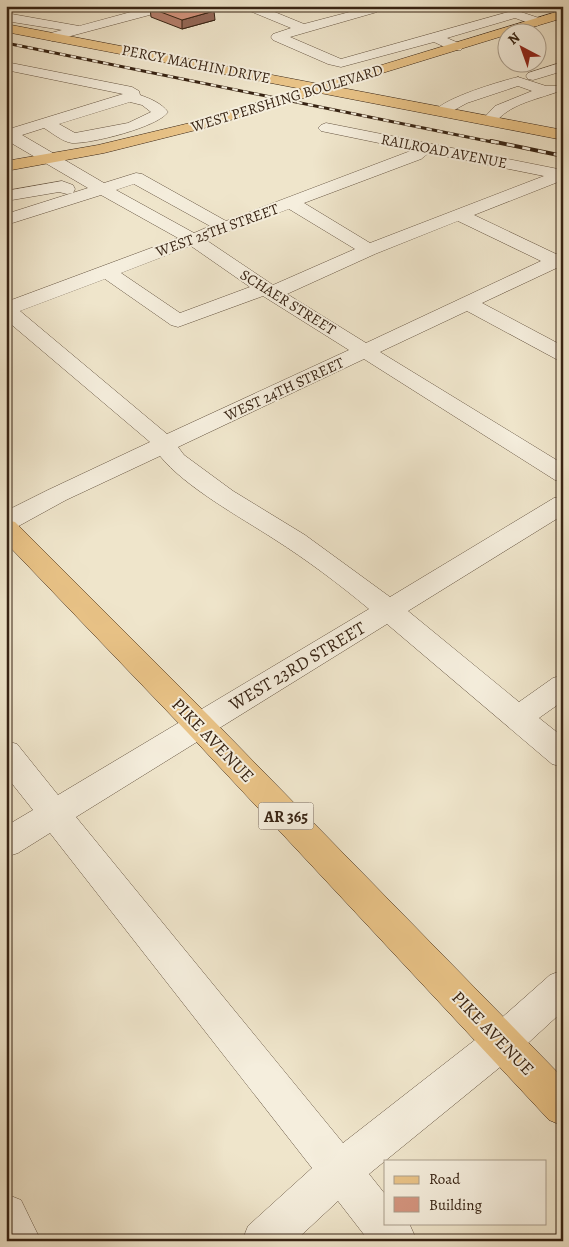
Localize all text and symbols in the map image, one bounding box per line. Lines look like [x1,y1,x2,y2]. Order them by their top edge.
north arrow [496,22,546,72]
text: N [504,28,524,49]
street label: PERCY MACHIN DRIVE [120,40,272,88]
street label: WEST PERSHING BOULEVARD [188,59,385,137]
street label: RAILROAD AVENUE [379,129,509,173]
street label: WEST 25TH STREET [152,198,282,262]
street label: SCHAER STREET [236,265,340,340]
street label: WEST 24TH STREET [220,352,348,426]
street label: WEST 23RD STREET [223,616,370,717]
street label: PIKE AVENUE [166,692,260,788]
road number: AR 365 [258,802,314,829]
street label: PIKE AVENUE [446,985,540,1081]
legend [384,1160,546,1224]
text: Road [429,1169,461,1189]
text: Building [429,1195,482,1215]

